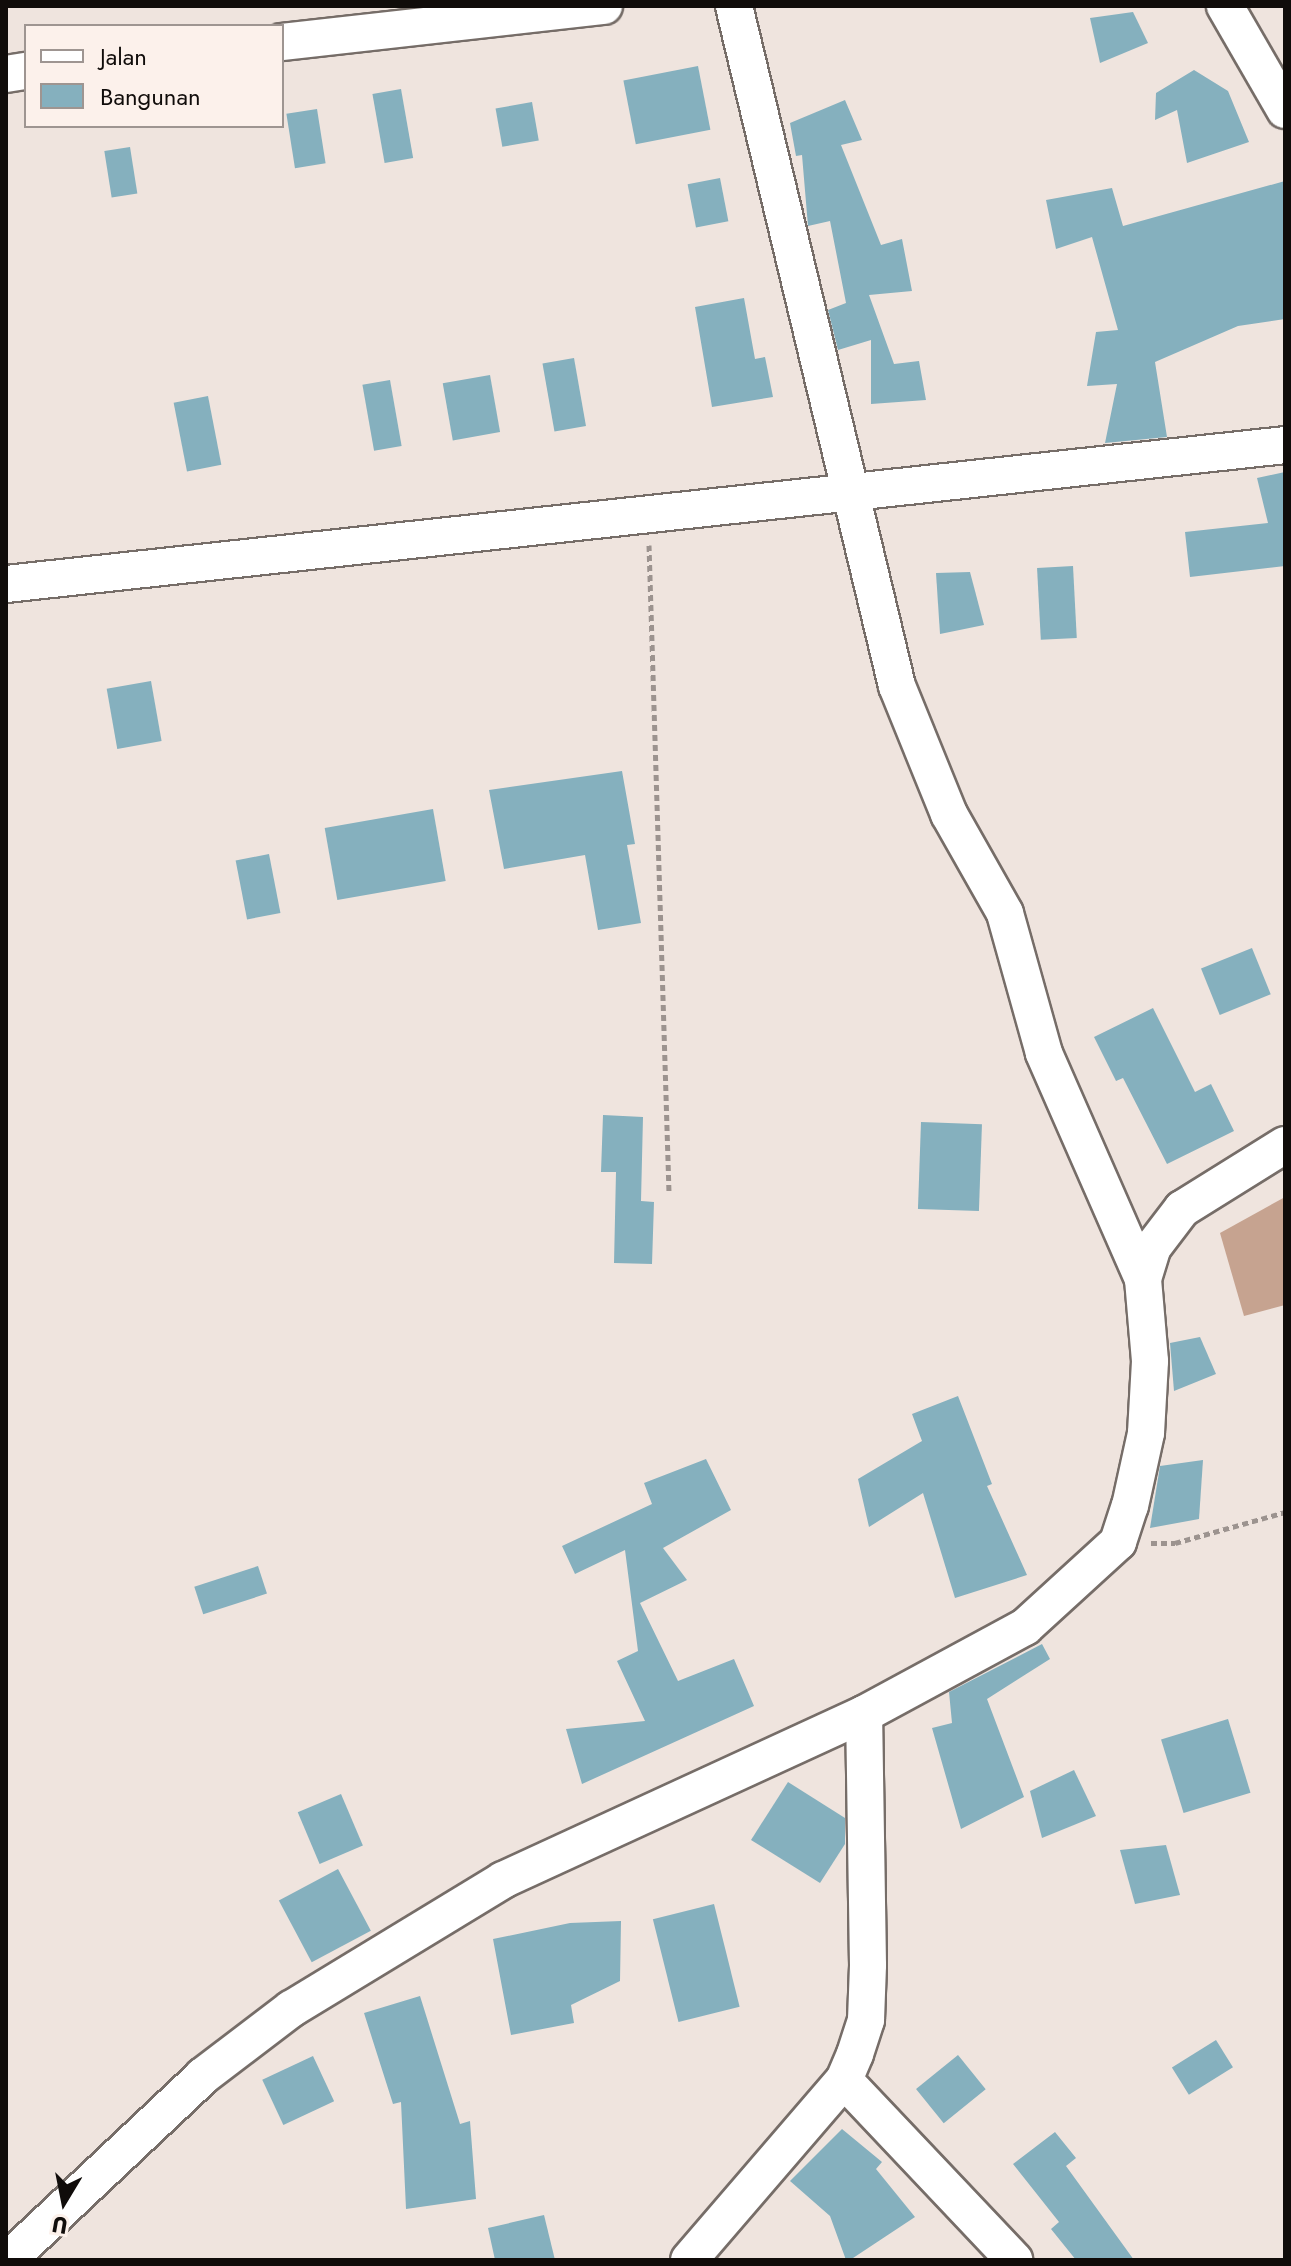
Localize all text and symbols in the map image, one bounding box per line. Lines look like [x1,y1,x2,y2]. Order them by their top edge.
legend [24,24,284,128]
text: Jalan [100,39,147,74]
text: Bangunan [100,79,201,114]
north arrow [24,2162,104,2242]
text: U [49,2209,70,2243]

